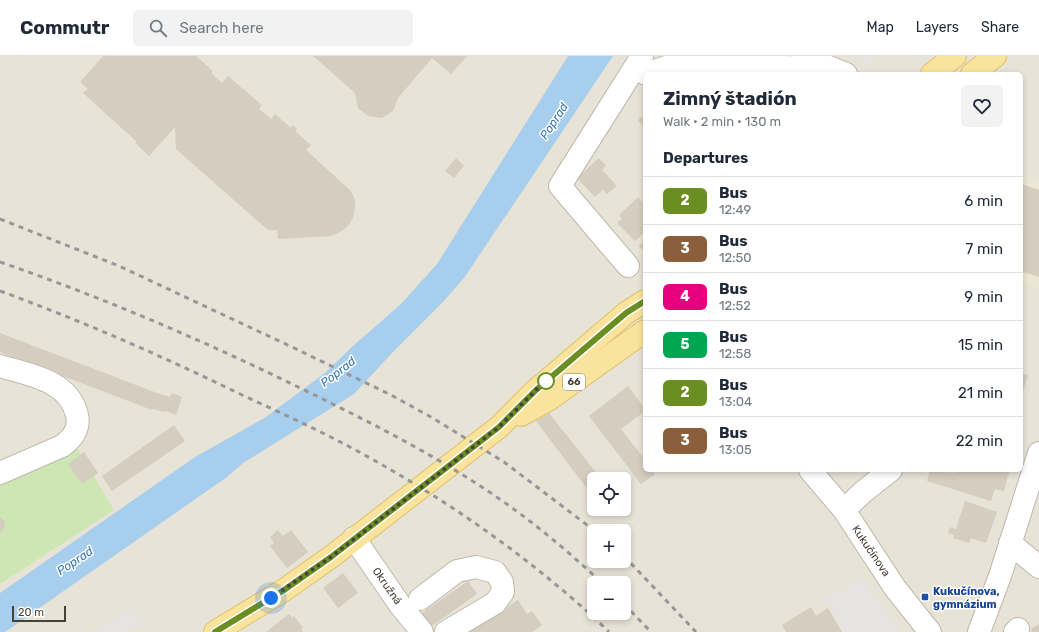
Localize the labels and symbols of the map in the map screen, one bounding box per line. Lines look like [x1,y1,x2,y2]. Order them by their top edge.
water label: Poprad [537,99,571,142]
water label: Poprad [318,353,359,390]
unlabelled marker [537,372,555,390]
road number: 66 [563,374,585,390]
street label: Kukučínova [849,523,893,579]
water label: Poprad [54,543,96,578]
street label: Okružná [370,565,404,607]
place label: Kukučínova, gymnázium [933,585,1000,611]
your location [261,588,281,608]
marker: Kukučínova, gymnázium [920,592,930,602]
scale bar [12,604,66,623]

